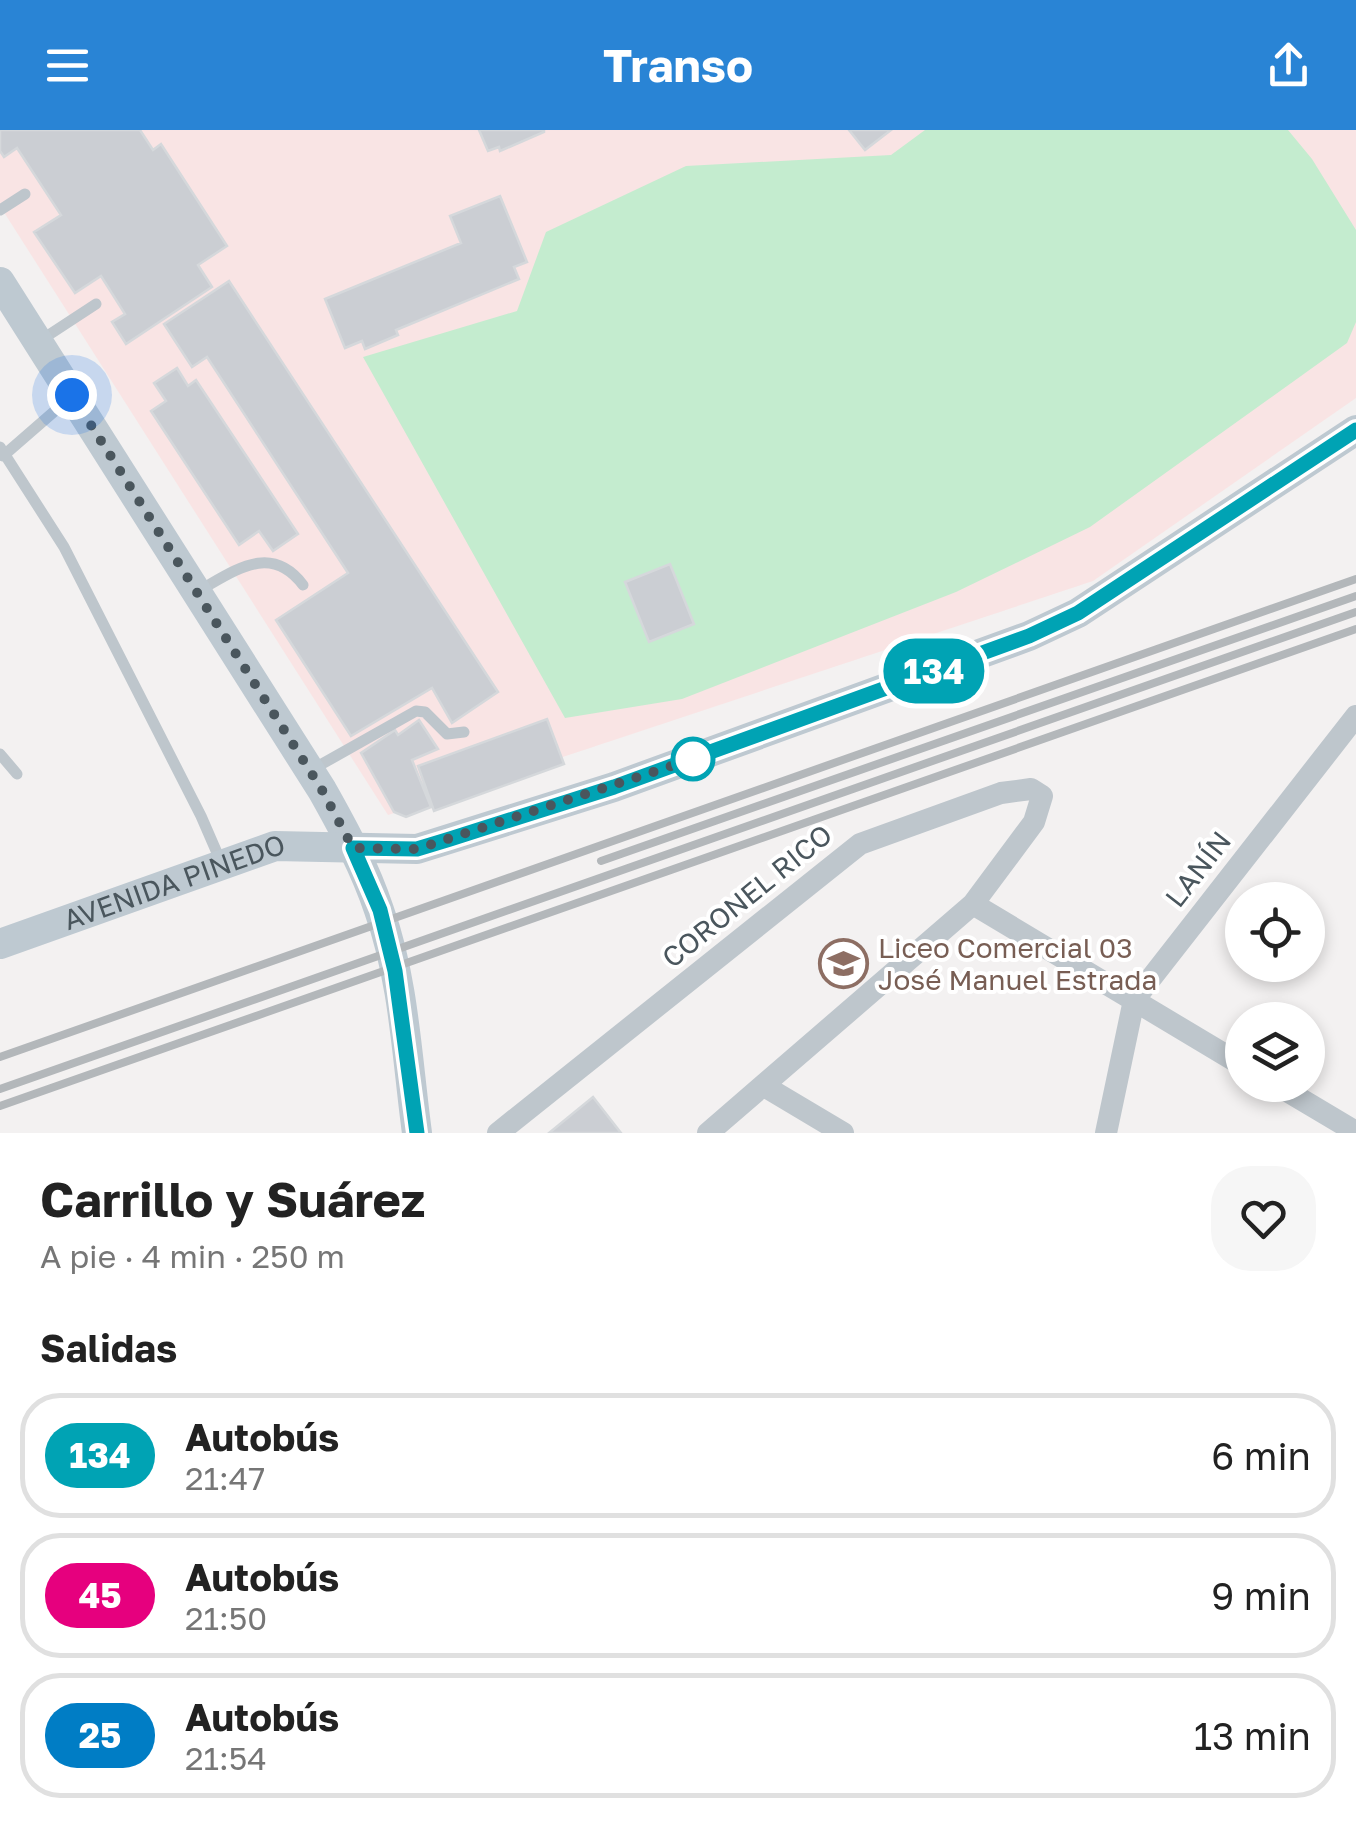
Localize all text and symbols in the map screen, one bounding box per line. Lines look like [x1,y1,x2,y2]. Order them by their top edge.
icon: menu [40,38,95,93]
text: Transo [603,38,753,92]
icon: share [1261,38,1316,93]
your location [47,370,97,420]
line badge: 134 [876,638,992,704]
text: 134 [903,650,965,692]
unlabelled marker [672,738,714,780]
street label: CORONEL RICO [655,817,838,974]
street label: LANÍN [1158,824,1237,913]
street label: AVENIDA PINEDO [59,827,289,936]
map controls [1225,882,1325,1102]
button: locate [1225,882,1325,982]
place label: Liceo Comercial 03 José Manuel Estrada [878,931,1157,996]
school or university icon: Liceo Comercial 03 José Manuel Estrada [817,938,869,990]
button: layers [1225,1002,1325,1102]
button: heart [1211,1166,1316,1271]
text: Carrillo y Suárez [40,1170,425,1228]
text: A pie · 4 min · 250 m [40,1237,345,1275]
text: Salidas [40,1325,177,1370]
text: Autobús [185,1414,339,1459]
text: 6 min [1211,1433,1311,1478]
text: 134 [69,1434,131,1476]
text: 21:47 [185,1459,265,1497]
text: Autobús [185,1554,339,1599]
text: 9 min [1211,1573,1311,1618]
text: 45 [78,1574,122,1616]
text: 21:50 [185,1599,267,1637]
text: Autobús [185,1694,339,1739]
text: 13 min [1194,1713,1311,1758]
text: 25 [79,1714,121,1756]
text: 21:54 [185,1739,267,1777]

